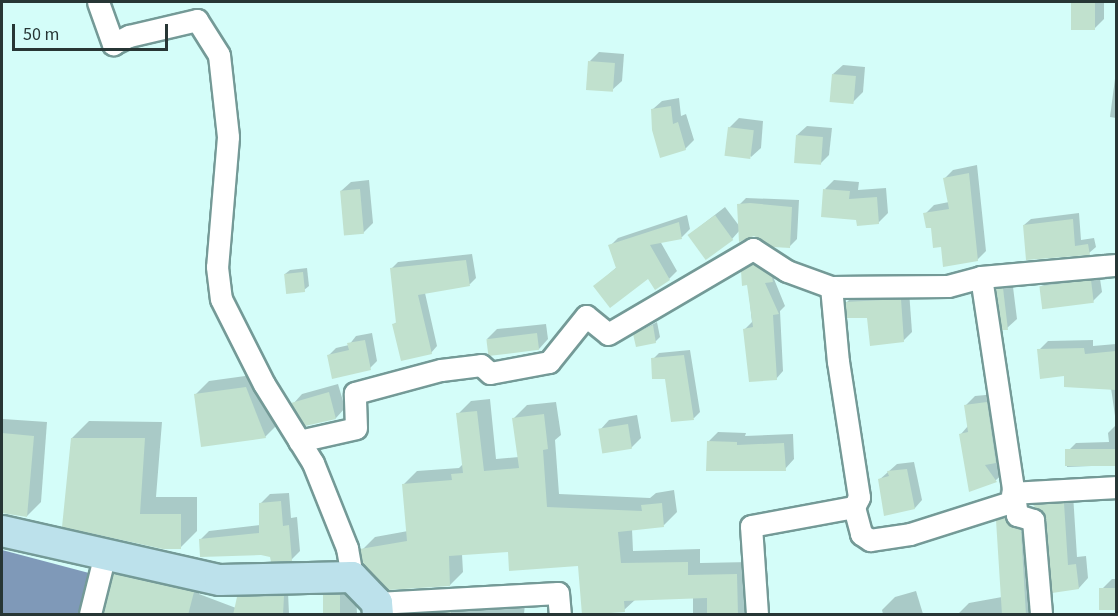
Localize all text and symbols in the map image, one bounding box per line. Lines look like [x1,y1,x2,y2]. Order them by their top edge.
scale bar [15,12,171,50]
text: 50 m [23,22,59,47]

